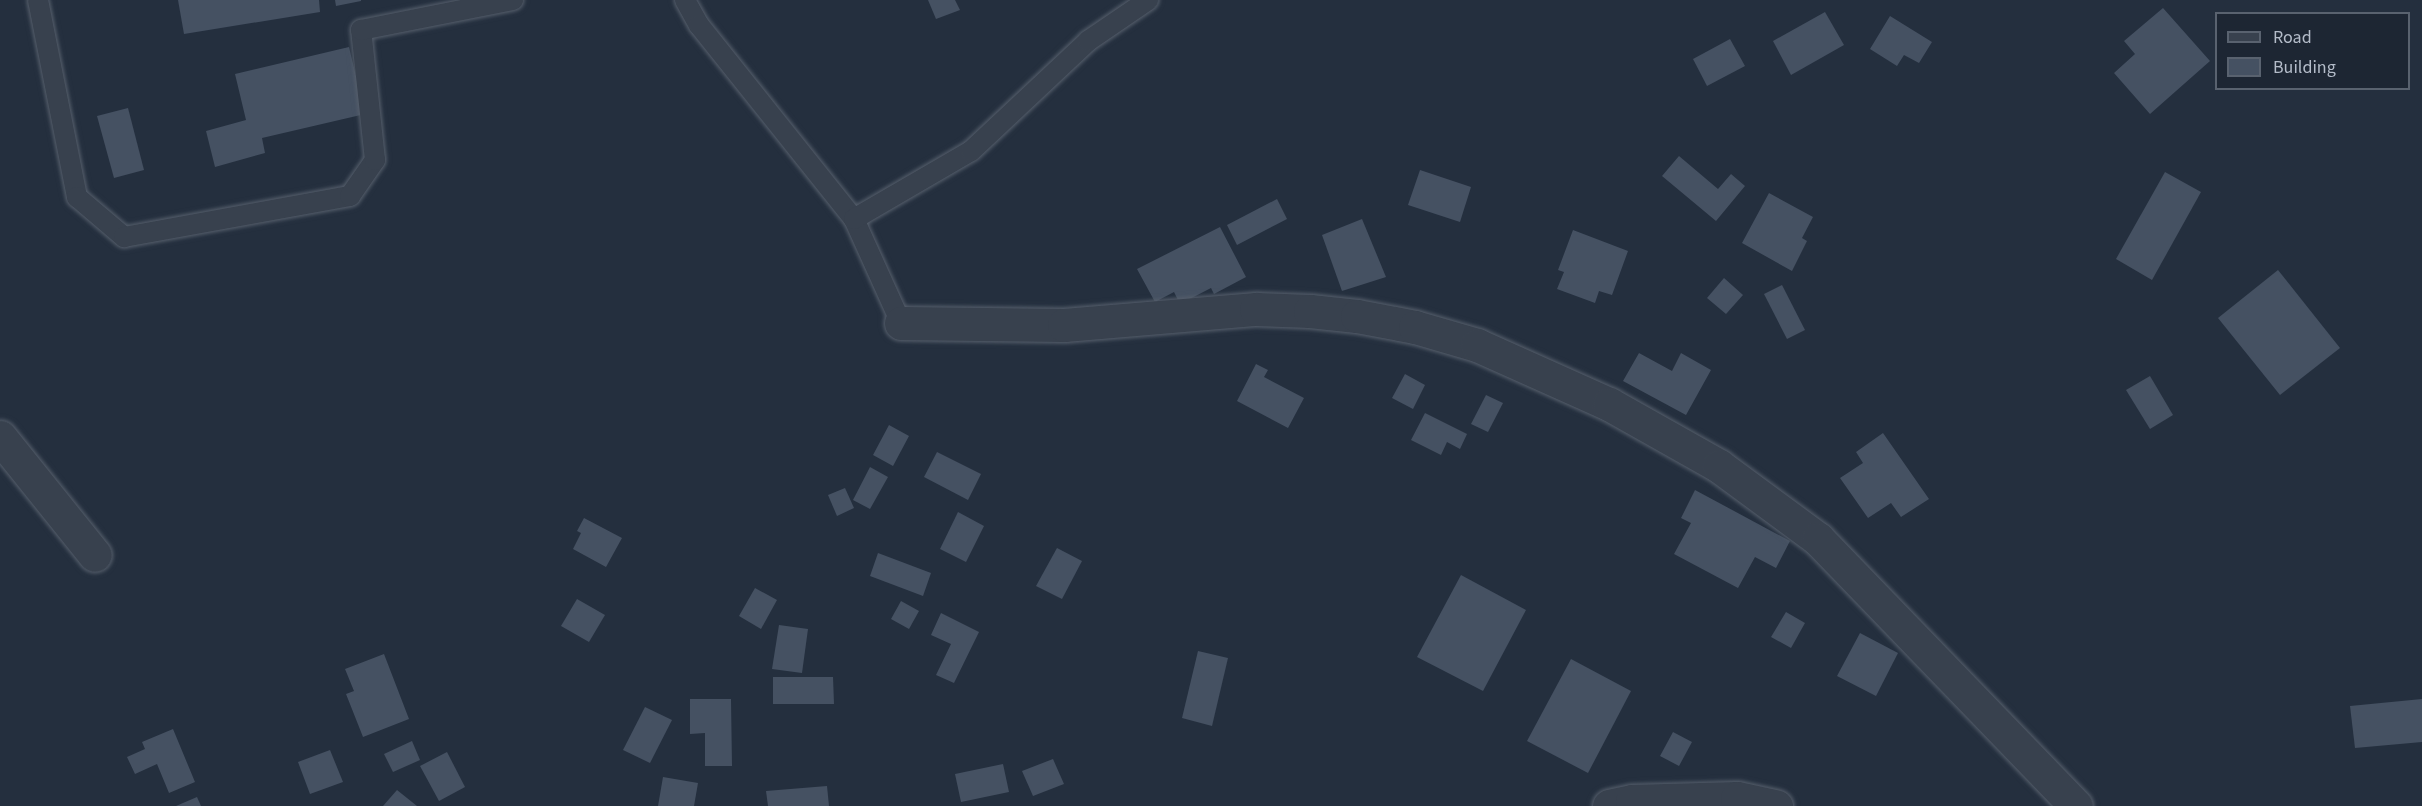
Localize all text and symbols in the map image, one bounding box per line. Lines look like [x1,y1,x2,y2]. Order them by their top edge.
legend [2215,12,2410,90]
text: Road [2273,25,2312,50]
text: Building [2273,55,2336,80]

